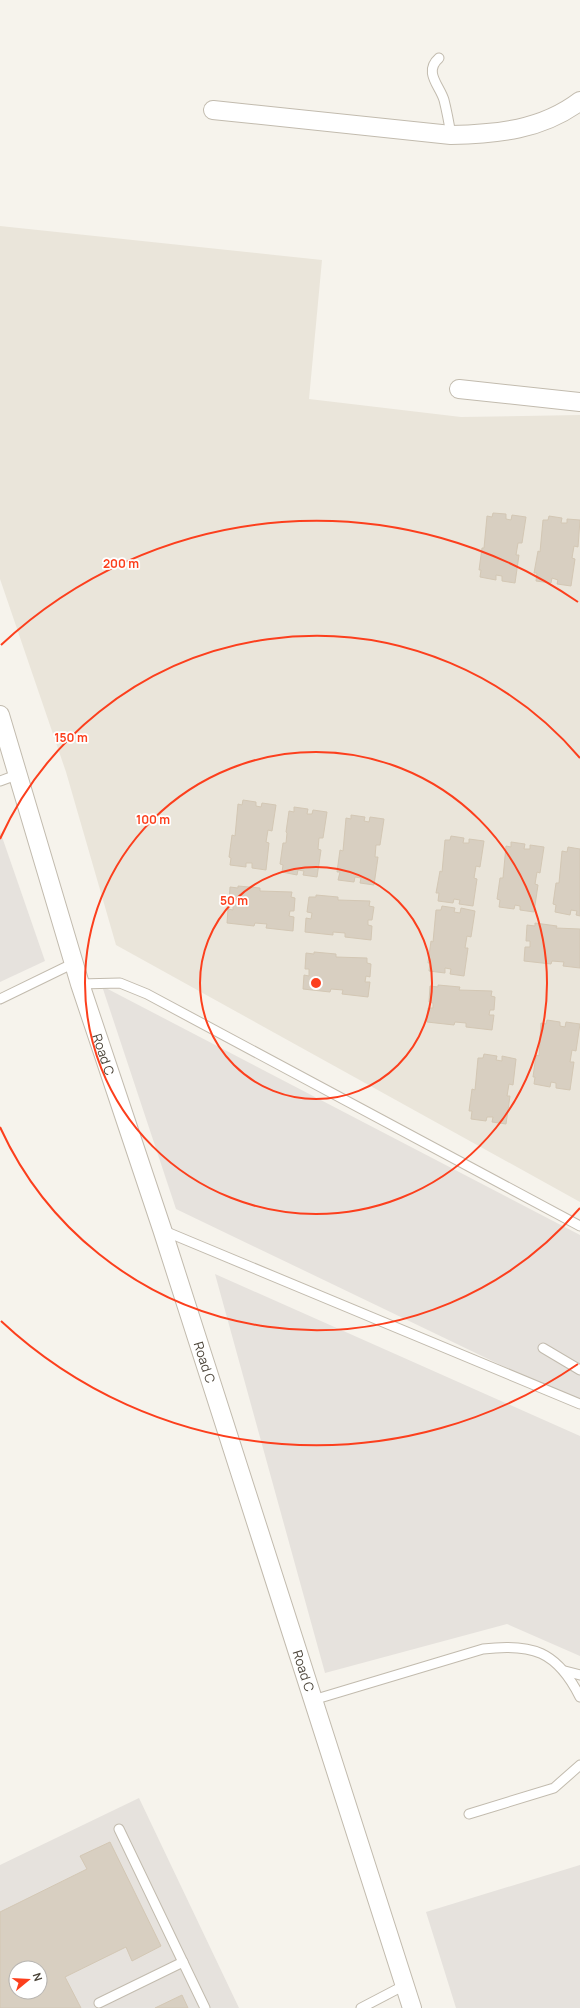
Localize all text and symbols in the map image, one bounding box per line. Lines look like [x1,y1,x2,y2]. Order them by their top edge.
text: 200 m [103,555,139,572]
text: 150 m [54,729,88,746]
text: 100 m [136,811,170,828]
text: 50 m [220,892,248,909]
centre of rings [309,976,323,990]
street label: Road C [88,1031,119,1078]
street label: Road C [190,1339,220,1385]
street label: Road C [289,1648,319,1694]
north arrow [8,1960,48,2000]
text: N [30,1971,46,1983]

